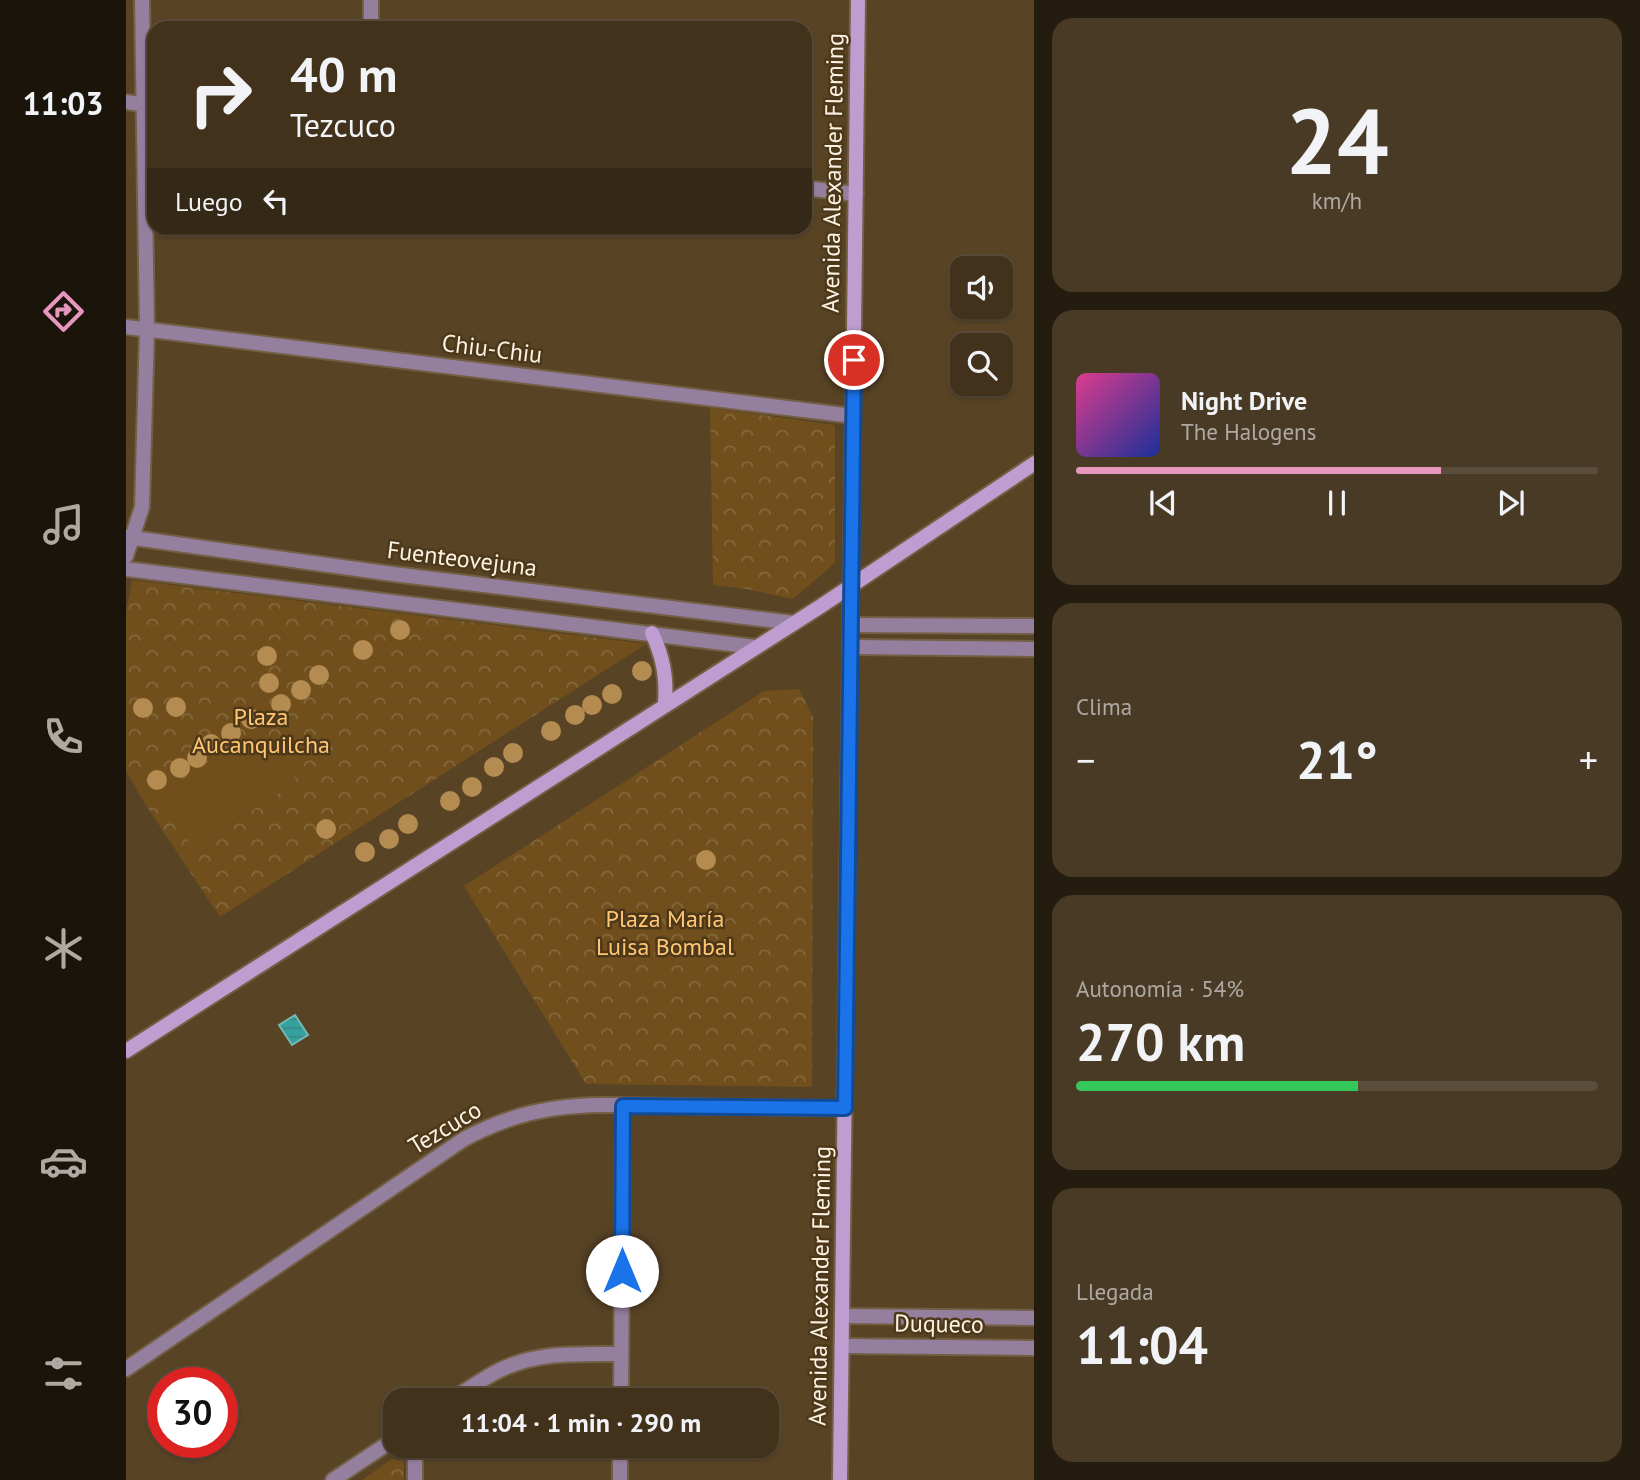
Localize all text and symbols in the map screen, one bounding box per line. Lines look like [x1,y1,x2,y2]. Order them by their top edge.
street label: Avenida Alexander Fleming [815,33,850,313]
text: 40 m [290,42,397,106]
icon: right [175,49,266,140]
text: 24 [1285,81,1389,199]
text: 11:03 [22,82,104,124]
text: Tezcuco [290,104,396,146]
icon: left [257,182,295,220]
text: Luego [175,185,243,218]
text: km/h [1312,186,1362,215]
map controls [950,256,1013,396]
button: sound [950,256,1013,319]
icon: directions [39,287,88,336]
street label: Chiu-Chiu [440,327,544,370]
pin [824,330,884,390]
button: search [950,333,1013,396]
icon: arrive [835,341,873,379]
text: Night Drive [1181,384,1307,417]
text: The Halogens [1181,417,1316,446]
icon: previous [1144,484,1182,522]
icon: pause [1318,484,1356,522]
icon: next [1492,484,1530,522]
icon: music [39,500,88,549]
street label: Fuenteovejuna [385,534,539,583]
text: Clima [1076,692,1132,721]
park label: Plaza Aucanquilcha [192,701,330,760]
icon: phone [39,712,88,761]
text: 21° [1296,726,1378,793]
text: − [1076,735,1095,784]
text: + [1579,735,1598,784]
park label: Plaza María Luisa Bombal [596,903,734,962]
icon: climate [39,924,88,973]
text: Autonomía · 54% [1076,974,1244,1003]
text: 270 km [1076,1008,1245,1075]
street label: Tezcuco [403,1094,487,1161]
icon: car [39,1137,88,1186]
street label: Avenida Alexander Fleming [802,1146,837,1426]
position arrow [585,1234,659,1308]
text: Llegada [1076,1277,1154,1306]
street label: Duqueco [894,1307,984,1340]
text: 11:04 [1076,1311,1208,1378]
icon: filters [39,1349,88,1398]
speed limit sign: 30 [147,1367,238,1458]
text: 11:04 · 1 min · 290 m [461,1406,701,1439]

